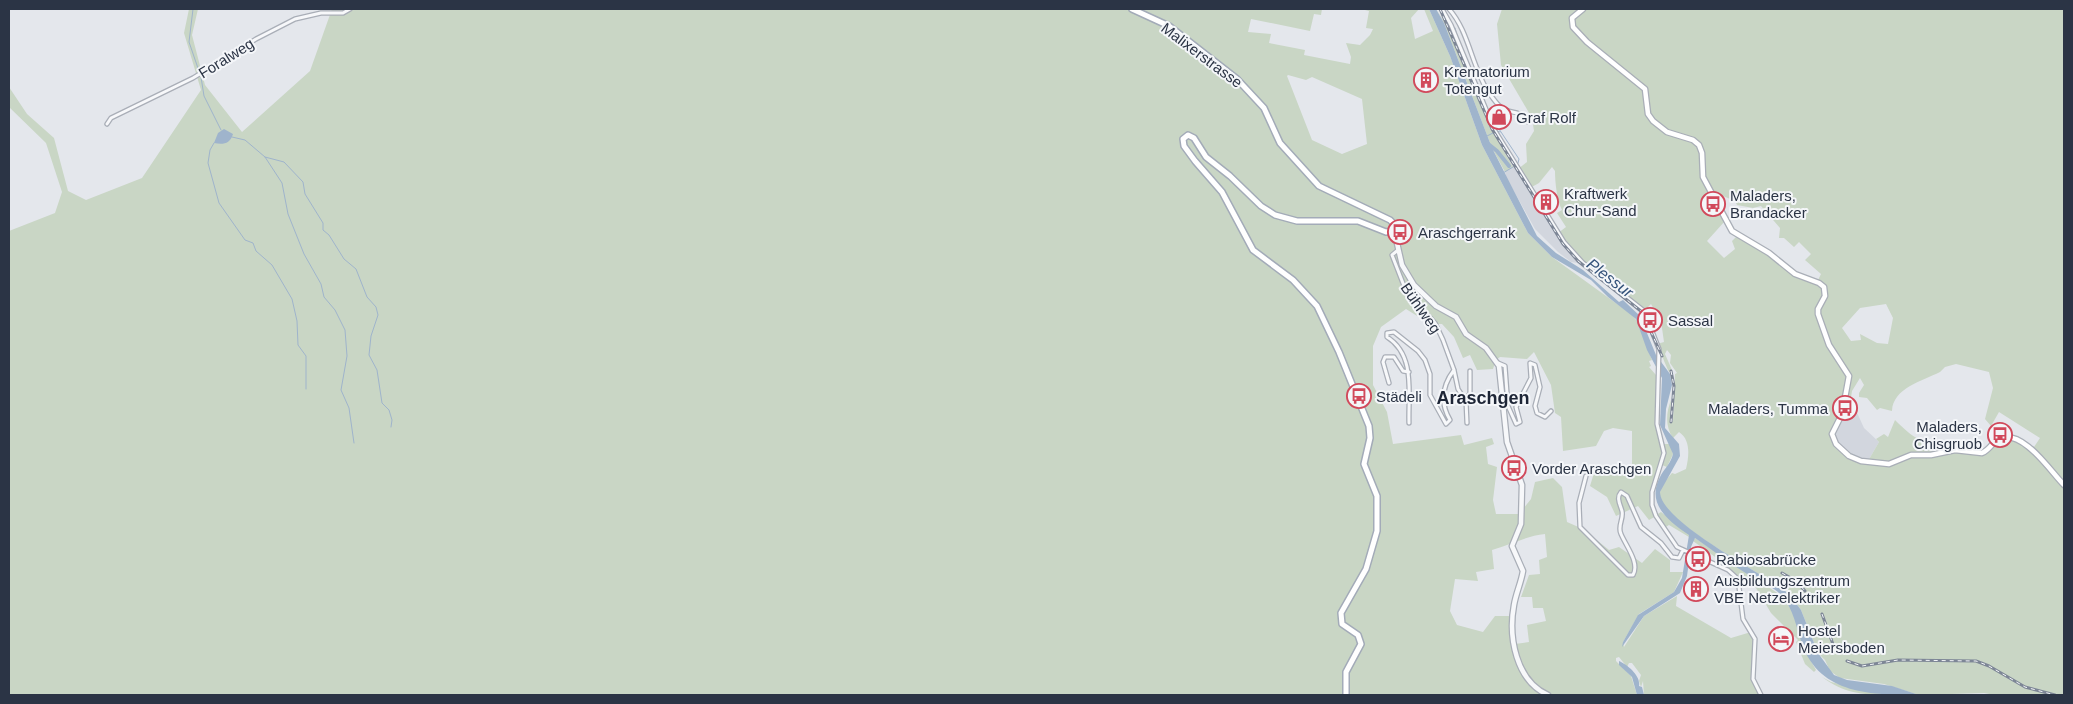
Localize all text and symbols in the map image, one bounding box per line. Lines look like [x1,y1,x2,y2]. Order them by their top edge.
street label: Malixerstrasse [1158,19,1246,91]
street label: Foralweg [195,34,257,82]
place label: Krematorium Totengut [1444,63,1530,97]
building icon: Krematorium Totengut [1413,67,1439,93]
shop icon: Graf Rolf [1486,104,1512,130]
place label: Graf Rolf [1516,109,1577,126]
place label: Kraftwerk Chur-Sand [1564,185,1637,219]
place label: Maladers, Brandacker [1730,187,1807,221]
building icon: Kraftwerk Chur-Sand [1533,189,1559,215]
bus stop icon: Maladers, Brandacker [1700,191,1726,217]
bus stop icon: Araschgerrank [1387,219,1413,245]
place label: Araschgerrank [1418,224,1516,241]
water label: Plessur [1584,255,1637,301]
street label: Bühlweg [1398,280,1444,336]
bus stop icon: Sassal [1637,307,1663,333]
place label: Sassal [1668,312,1713,329]
bus stop icon: Städeli [1346,383,1372,409]
place label: Städeli [1376,388,1422,405]
district label: Araschgen [1436,388,1530,408]
bus stop icon: Maladers, Tumma [1832,395,1858,421]
place label: Maladers, Tumma [1708,400,1829,417]
place label: Maladers, Chisgruob [1914,418,1982,452]
bus stop icon: Maladers, Chisgruob [1987,422,2013,448]
bus stop icon: Vorder Araschgen [1501,455,1527,481]
place label: Vorder Araschgen [1532,460,1651,477]
bus stop icon: Rabiosabrücke [1685,546,1711,572]
place label: Rabiosabrücke [1716,551,1816,568]
place label: Ausbildungszentrum VBE Netzelektriker [1714,572,1850,606]
building icon: Ausbildungszentrum VBE Netzelektriker [1683,576,1709,602]
place label: Hostel Meiersboden [1798,622,1885,656]
hotel icon: Hostel Meiersboden [1768,626,1794,652]

